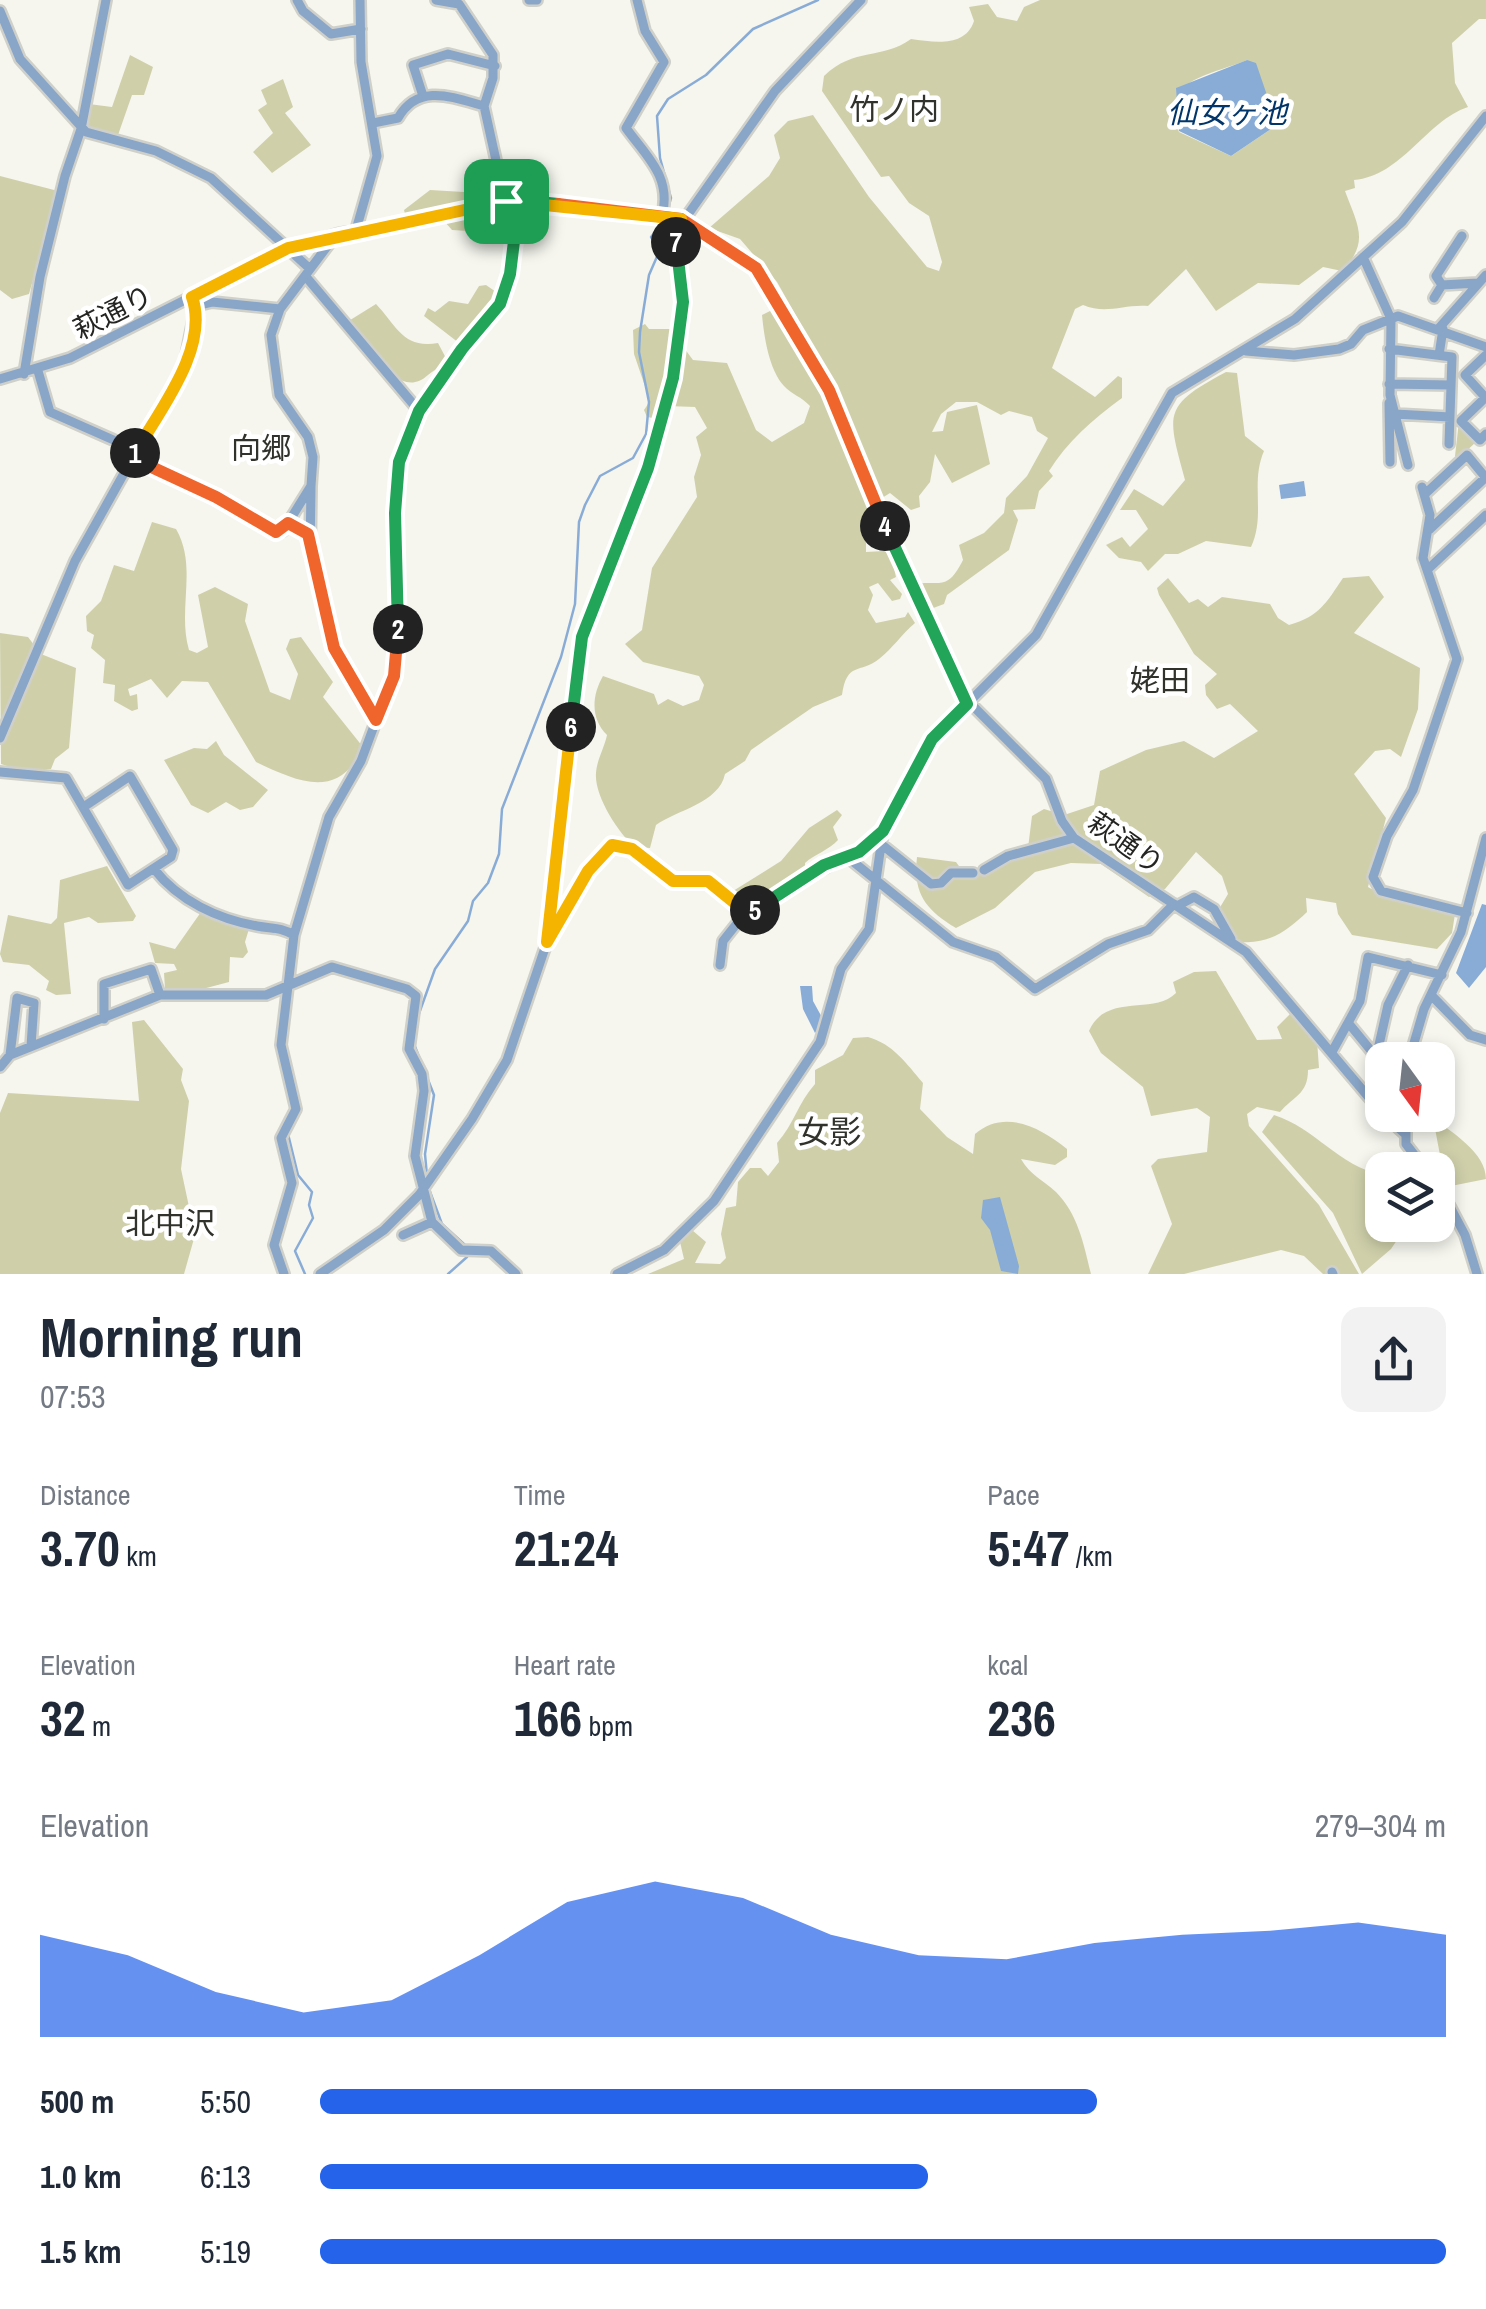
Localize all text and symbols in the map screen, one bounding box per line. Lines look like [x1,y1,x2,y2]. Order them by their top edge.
district label: 竹ノ内 [849,89,939,129]
water label: 仙女ヶ池 [1167,92,1290,132]
pin [464,159,549,244]
icon: arrive [479,174,534,229]
pin: 7 [651,217,701,267]
text: 7 [670,223,682,261]
street label: 萩通り [67,276,159,348]
pin: 1 [110,428,160,478]
district label: 向郷 [231,428,291,468]
text: 1 [129,434,141,472]
pin: 4 [860,501,910,551]
text: 4 [879,507,891,545]
pin: 2 [373,604,423,654]
text: 2 [392,610,404,648]
district label: 姥田 [1130,660,1190,700]
pin: 6 [546,702,596,752]
text: 6 [565,708,577,746]
street label: 萩通り [1081,803,1171,883]
pin: 5 [730,885,780,935]
text: 5 [749,891,761,929]
north arrow [1365,1042,1455,1132]
map controls [1365,1042,1455,1242]
district label: 女影 [797,1110,861,1153]
button: layers [1365,1152,1455,1242]
district label: 北中沢 [125,1203,215,1243]
text: Morning run [40,1300,303,1374]
button: share [1341,1307,1446,1412]
text: 07:53 [40,1375,106,1418]
text: Distance [40,1476,131,1514]
text: Time [514,1476,565,1514]
text: Pace [987,1476,1040,1514]
text: 3.70 [40,1514,120,1582]
text: 21:24 [514,1514,619,1582]
text: 5:47 [987,1514,1069,1582]
text: km [120,1537,157,1575]
text: /km [1069,1537,1113,1575]
text: Elevation [40,1646,136,1684]
text: Heart rate [514,1646,616,1684]
text: kcal [987,1646,1028,1684]
text: 32 [40,1684,86,1752]
text: 166 [514,1684,582,1752]
text: 236 [987,1684,1056,1752]
text: m [86,1707,111,1745]
text: bpm [582,1707,633,1745]
text: Elevation [40,1804,149,1847]
text: 279–304 m [1315,1804,1446,1847]
text: 500 m [40,2080,114,2123]
text: 5:50 [200,2080,251,2123]
text: 1.0 km [40,2155,122,2198]
text: 6:13 [200,2155,251,2198]
text: 1.5 km [40,2230,122,2273]
text: 5:19 [200,2230,251,2273]

